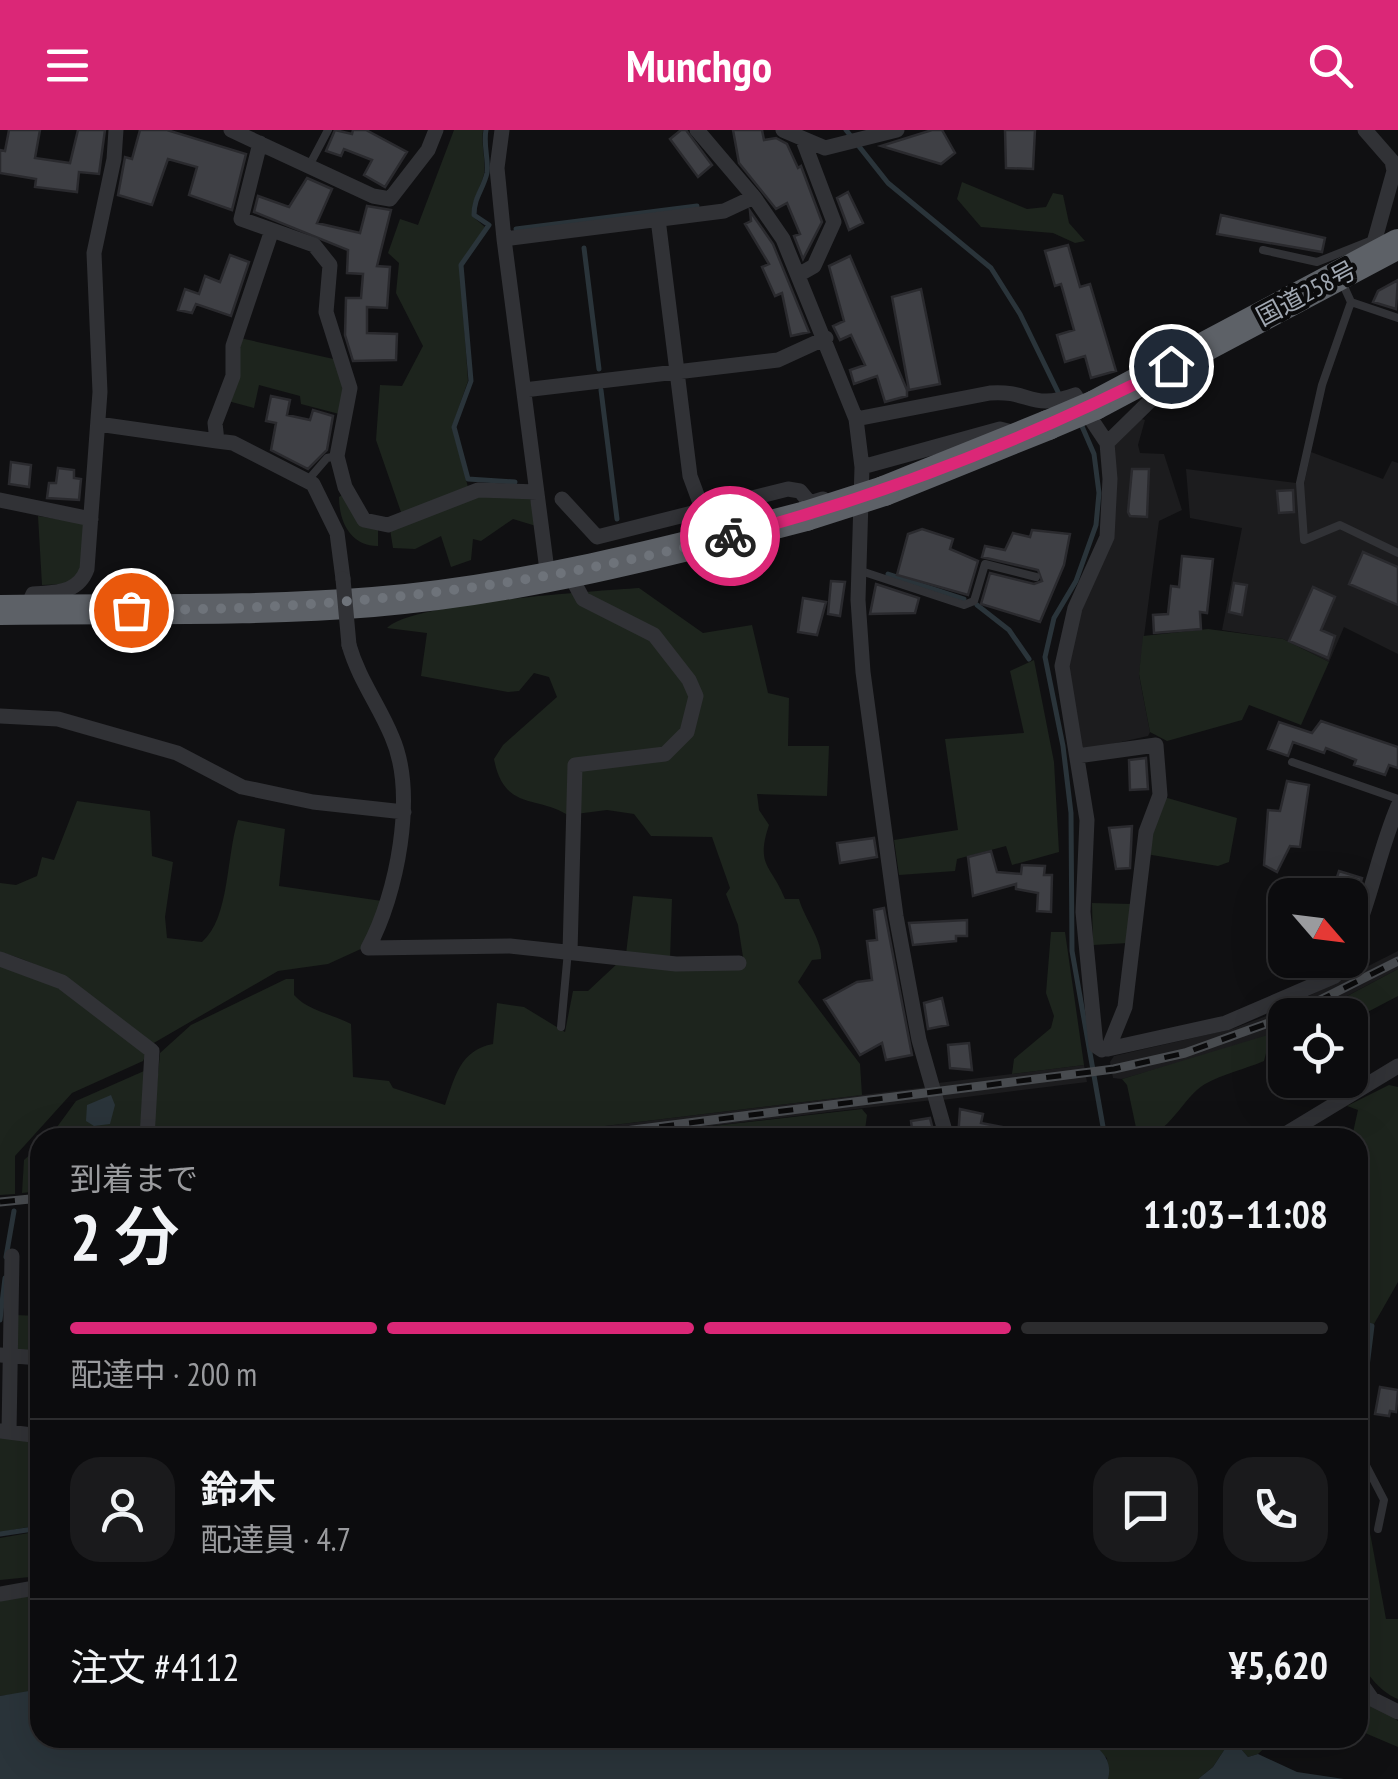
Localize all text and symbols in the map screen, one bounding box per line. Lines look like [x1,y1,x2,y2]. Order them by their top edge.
text: Munchgo [626,36,772,94]
icon: menu [40,38,95,93]
icon: search [1303,38,1358,93]
street label: 国道258号 [1250,253,1362,333]
pin [1129,324,1214,409]
icon: home [1144,339,1199,394]
courier [680,486,780,586]
icon: bike [703,509,758,564]
pin [89,568,174,653]
icon: bag [104,583,159,638]
north arrow [1268,878,1368,978]
map controls [1268,878,1368,1098]
button: locate [1268,998,1368,1098]
text: 到着まで [70,1157,198,1199]
text: 11:03–11:08 [1143,1189,1328,1238]
text: 2 分 [70,1194,179,1278]
text: 配達中 · 200 m [70,1353,257,1395]
button: person [70,1457,175,1562]
button: chat [1093,1457,1198,1562]
button: phone [1223,1457,1328,1562]
text: 鈴木 [200,1464,276,1513]
text: 配達員 · 4.7 [200,1518,351,1560]
text: ¥5,620 [1229,1640,1328,1689]
text: 注文 #4112 [70,1642,240,1691]

